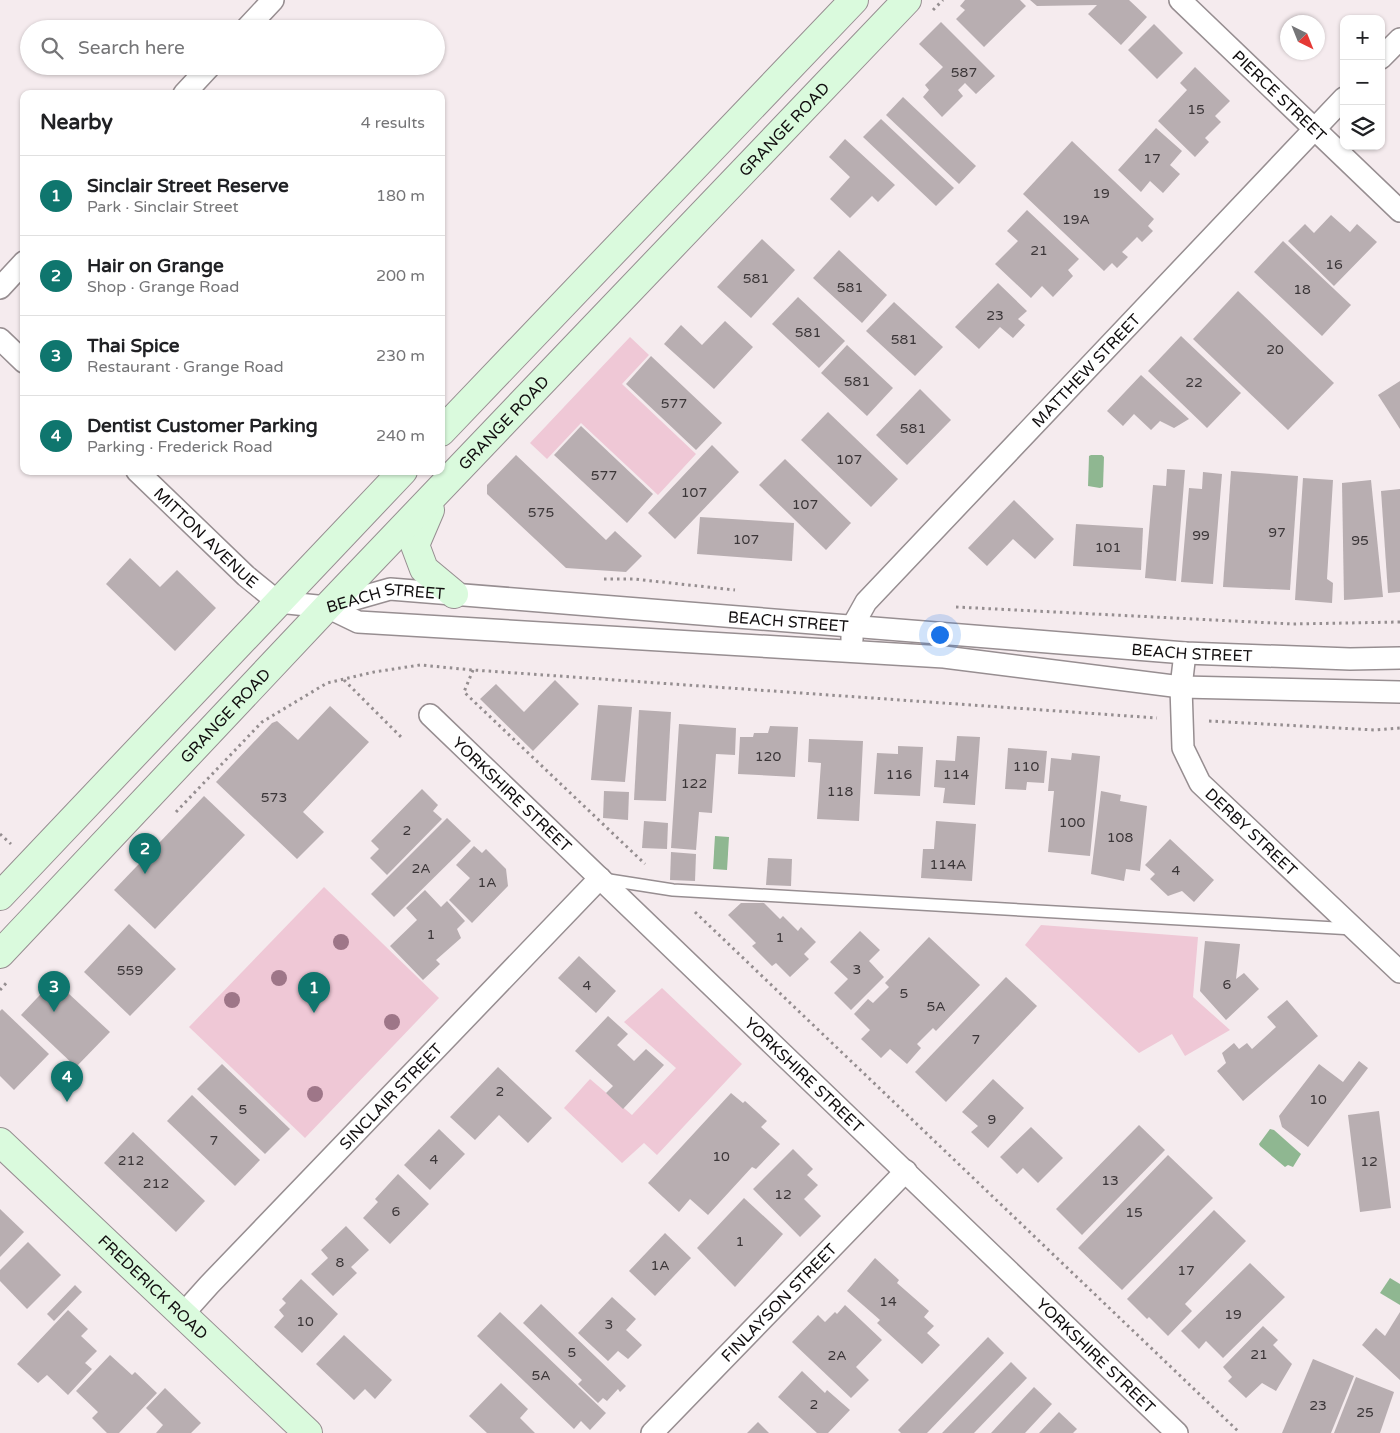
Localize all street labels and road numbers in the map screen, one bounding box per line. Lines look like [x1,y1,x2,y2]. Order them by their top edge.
street label: PIERCE STREET [1228,46,1330,146]
street label: GRANGE ROAD [735,78,834,181]
street label: MATTHEW STREET [1028,310,1145,432]
street label: GRANGE ROAD [454,372,554,475]
street label: MITTON AVENUE [149,484,262,593]
street label: BEACH STREET [324,579,446,618]
street label: BEACH STREET [727,607,849,637]
street label: BEACH STREET [1131,640,1253,666]
street label: GRANGE ROAD [176,664,275,768]
street label: YORKSHIRE STREET [448,733,575,857]
street label: DERBY STREET [1201,784,1301,881]
street label: YORKSHIRE STREET [740,1013,867,1137]
street label: SINCLAIR STREET [336,1039,447,1154]
street label: FREDERICK ROAD [94,1231,212,1344]
street label: FINLAYSON STREET [717,1239,842,1367]
street label: YORKSHIRE STREET [1032,1294,1159,1418]

